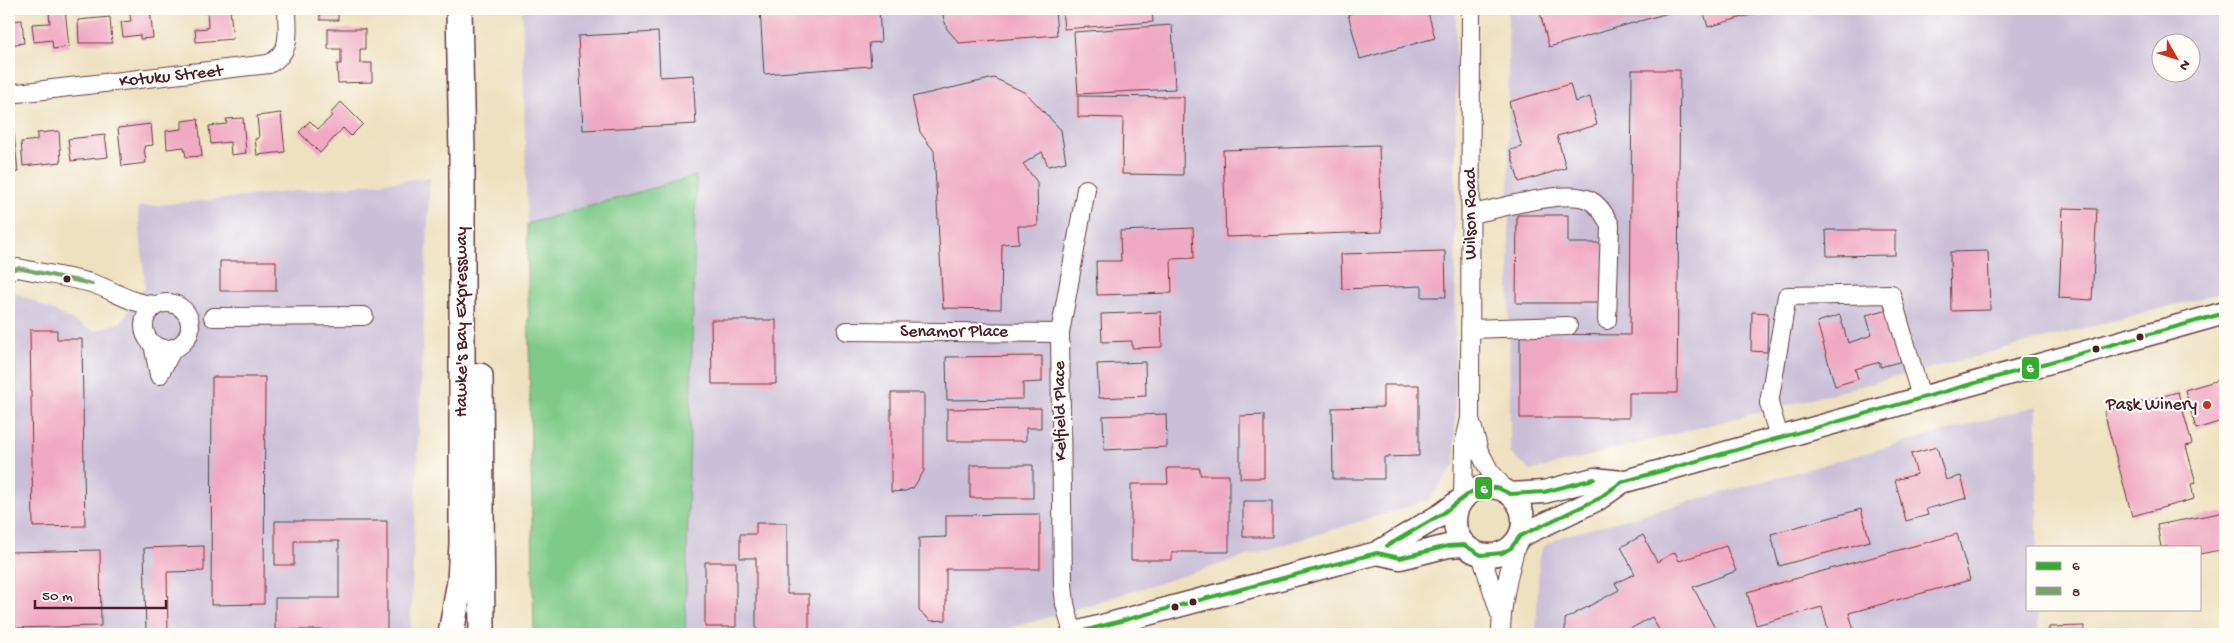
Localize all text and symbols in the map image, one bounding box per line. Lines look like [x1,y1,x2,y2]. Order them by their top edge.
north arrow [2152,32,2202,82]
text: N [2175,56,2194,74]
street label: Kotuku Street [118,61,225,93]
street label: Wilson Road [1461,167,1482,260]
street label: Hawke's Bay Expressway [452,227,473,417]
unlabelled marker [62,274,72,284]
street label: Senamor Place [900,322,1009,343]
unlabelled marker [2135,332,2145,342]
unlabelled marker [2091,344,2101,354]
line badge: 6 [2021,356,2040,380]
street label: Kelfield Place [1050,360,1072,461]
text: 6 [2026,361,2034,378]
place label: Pask Winery [2105,395,2197,416]
marker: Pask Winery [2201,399,2213,411]
line badge: 6 [1474,476,1493,500]
text: 6 [1480,482,1488,499]
legend [2026,546,2202,610]
text: 6 [2072,558,2080,576]
scale bar [35,578,166,610]
text: 8 [2072,584,2080,602]
text: 50 m [42,588,73,606]
unlabelled marker [1188,597,1198,607]
unlabelled marker [1170,602,1180,612]

